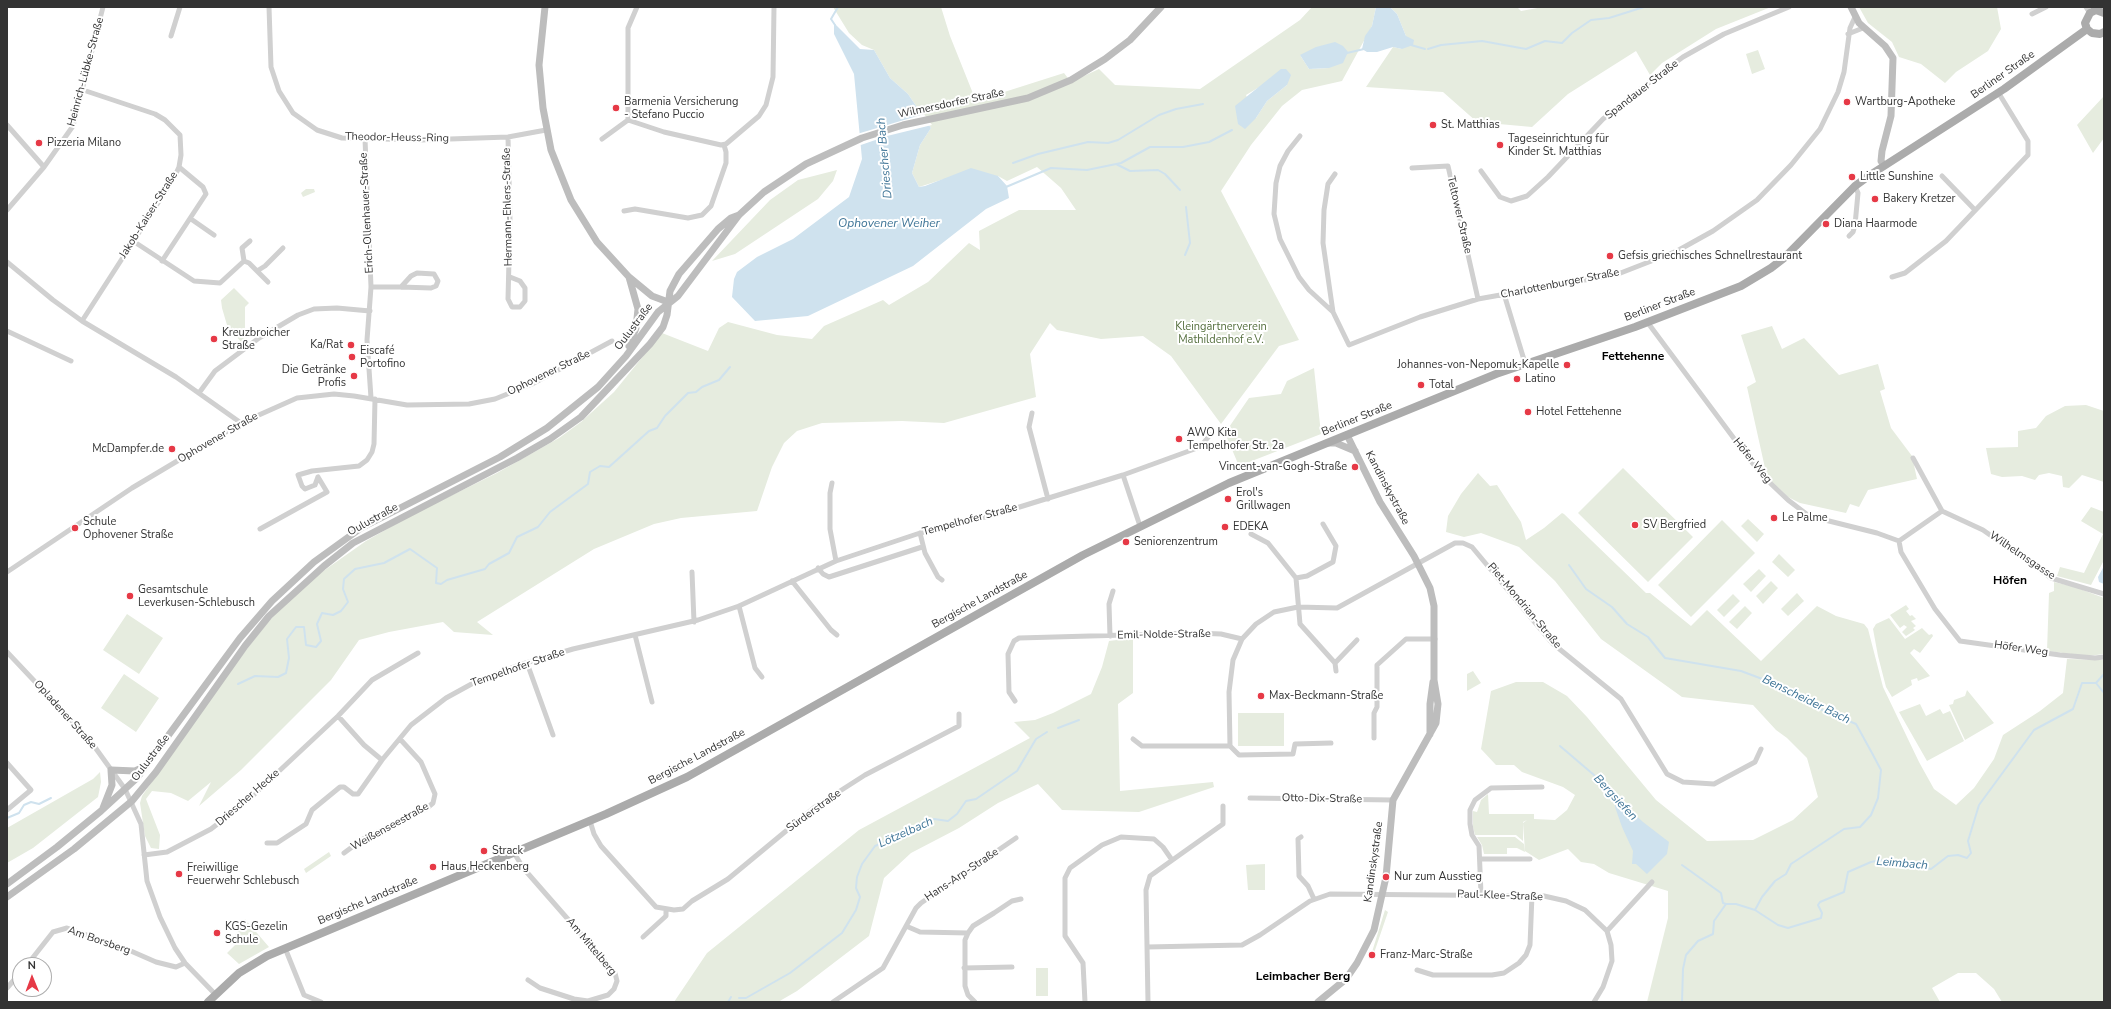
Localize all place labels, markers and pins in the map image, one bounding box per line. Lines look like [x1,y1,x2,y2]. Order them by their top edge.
place label: Barmenia Versicherung - Stefano Puccio [624,95,738,121]
place label: Wartburg-Apotheke [1855,95,1955,109]
marker: Wartburg-Apotheke [1842,97,1852,107]
marker: Barmenia Versicherung - Stefano Puccio [611,103,621,113]
place label: St. Matthias [1441,118,1500,132]
marker: St. Matthias [1428,120,1438,130]
place label: Tageseinrichtung für Kinder St. Matthias [1508,132,1609,158]
place label: Pizzeria Milano [47,136,121,150]
marker: Pizzeria Milano [34,138,44,148]
marker: Tageseinrichtung für Kinder St. Matthias [1495,140,1505,150]
place label: Little Sunshine [1860,170,1933,184]
marker: Little Sunshine [1847,172,1857,182]
place label: Bakery Kretzer [1883,192,1955,206]
marker: Bakery Kretzer [1870,194,1880,204]
place label: Diana Haarmode [1834,217,1917,231]
marker: Diana Haarmode [1821,219,1831,229]
place label: Gefsis griechisches Schnellrestaurant [1618,249,1802,263]
marker: Gefsis griechisches Schnellrestaurant [1605,251,1615,261]
place label: Kreuzbroicher Straße [222,326,290,352]
marker: Kreuzbroicher Straße [209,334,219,344]
place label: Ka/Rat [310,338,343,352]
marker: Ka/Rat [346,340,356,350]
place label: Eiscafé Portofino [360,344,405,370]
marker: Eiscafé Portofino [347,352,357,362]
place label: Johannes-von-Nepomuk-Kapelle [1397,358,1559,372]
marker: Johannes-von-Nepomuk-Kapelle [1562,360,1572,370]
place label: Die Getränke Profis [282,363,346,389]
marker: Die Getränke Profis [349,371,359,381]
place label: Latino [1525,372,1556,386]
marker: Latino [1512,374,1522,384]
place label: Total [1429,378,1454,392]
marker: Total [1416,380,1426,390]
place label: Hotel Fettehenne [1536,405,1622,419]
marker: Hotel Fettehenne [1523,407,1533,417]
place label: AWO Kita Tempelhofer Str. 2a [1187,426,1284,452]
marker: AWO Kita Tempelhofer Str. 2a [1174,434,1184,444]
place label: McDampfer.de [92,442,164,456]
marker: McDampfer.de [167,444,177,454]
place label: Vincent-van-Gogh-Straße [1219,460,1347,474]
marker: Vincent-van-Gogh-Straße [1350,462,1360,472]
place label: Erol's Grillwagen [1236,486,1290,512]
marker: Erol's Grillwagen [1223,494,1233,504]
place label: Le Palme [1782,511,1828,525]
marker: Le Palme [1769,513,1779,523]
place label: Schule Ophovener Straße [83,515,173,541]
place label: SV Bergfried [1643,518,1706,532]
place label: EDEKA [1233,520,1269,534]
marker: SV Bergfried [1630,520,1640,530]
marker: EDEKA [1220,522,1230,532]
marker: Schule Ophovener Straße [70,523,80,533]
place label: Seniorenzentrum [1134,535,1218,549]
marker: Seniorenzentrum [1121,537,1131,547]
place label: Gesamtschule Leverkusen-Schlebusch [138,583,255,609]
marker: Gesamtschule Leverkusen-Schlebusch [125,591,135,601]
place label: Max-Beckmann-Straße [1269,689,1383,703]
marker: Max-Beckmann-Straße [1256,691,1266,701]
place label: Strack [492,844,523,858]
marker: Strack [479,846,489,856]
place label: Haus Heckenberg [441,860,529,874]
place label: Freiwillige Feuerwehr Schlebusch [187,861,299,887]
marker: Haus Heckenberg [428,862,438,872]
marker: Freiwillige Feuerwehr Schlebusch [174,869,184,879]
place label: Nur zum Ausstieg [1394,870,1482,884]
marker: Nur zum Ausstieg [1381,872,1391,882]
place label: KGS-Gezelin Schule [225,920,288,946]
marker: KGS-Gezelin Schule [212,928,222,938]
place label: Franz-Marc-Straße [1380,948,1473,962]
marker: Franz-Marc-Straße [1367,950,1377,960]

